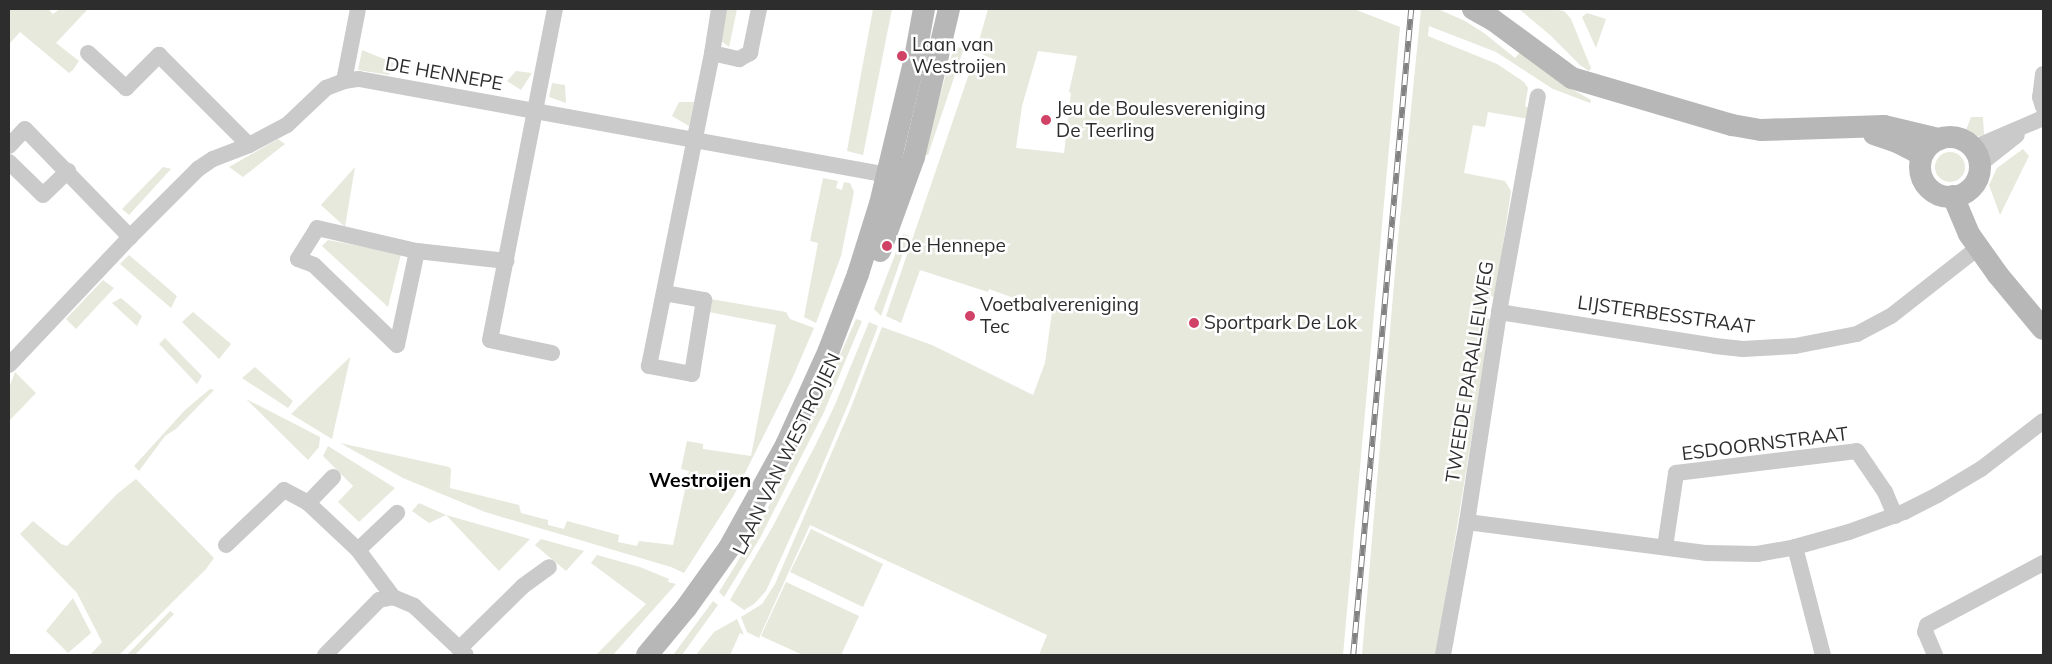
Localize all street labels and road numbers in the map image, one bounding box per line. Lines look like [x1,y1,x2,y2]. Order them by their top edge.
street label: DE HENNEPE [383,52,505,96]
street label: TWEEDE PARALLELWEG [1441,260,1499,484]
street label: LIJSTERBESSTRAAT [1576,291,1756,339]
street label: LAAN VAN WESTROIJEN [728,349,846,559]
street label: ESDOORNSTRAAT [1680,422,1850,466]

